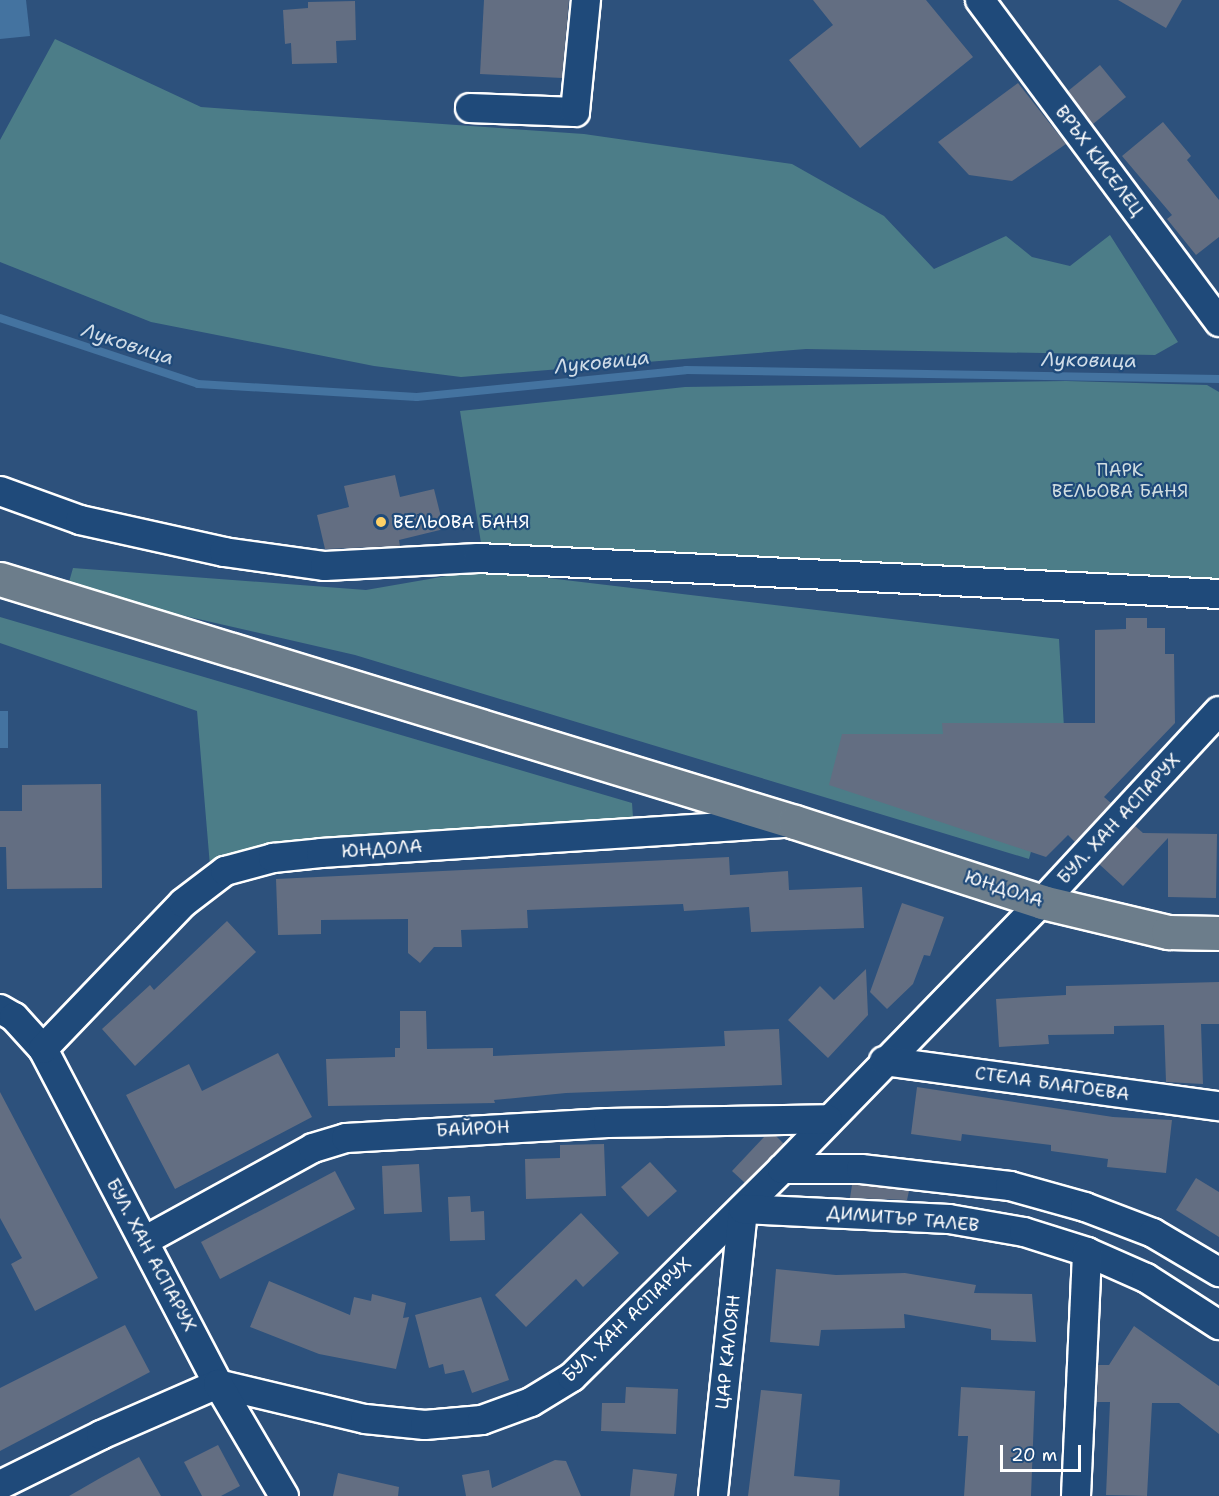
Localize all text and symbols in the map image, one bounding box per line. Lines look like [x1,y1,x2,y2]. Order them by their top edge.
street label: ВРЪХ КИСЕЛЕЦ [1050,102,1148,220]
water label: Луковица [79,318,177,370]
water label: Луковица [553,345,651,379]
water label: Луковица [1041,347,1137,373]
park label: ПАРК ВЕЛЬОВА БАНЯ [1052,460,1188,502]
place label: ВЕЛЬОВА БАНЯ [393,511,530,533]
marker: ВЕЛЬОВА БАНЯ [374,515,388,529]
street label: БУЛ. ХАН АСПАРУХ [1053,749,1185,889]
street label: ЮНДОЛА [341,835,423,863]
street label: ЮНДОЛА [962,866,1046,912]
street label: СТЕЛА БЛАГОЕВА [973,1062,1131,1106]
street label: БАЙРОН [435,1116,511,1142]
street label: БУЛ. ХАН АСПАРУХ [101,1175,201,1335]
street label: ДИМИТЪР ТАЛЕВ [826,1202,980,1236]
street label: БУЛ. ХАН АСПАРУХ [558,1253,696,1387]
street label: ЦАР КАЛОЯН [711,1293,745,1411]
scale bar [1003,1433,1084,1471]
text: 20 m [1011,1443,1057,1467]

